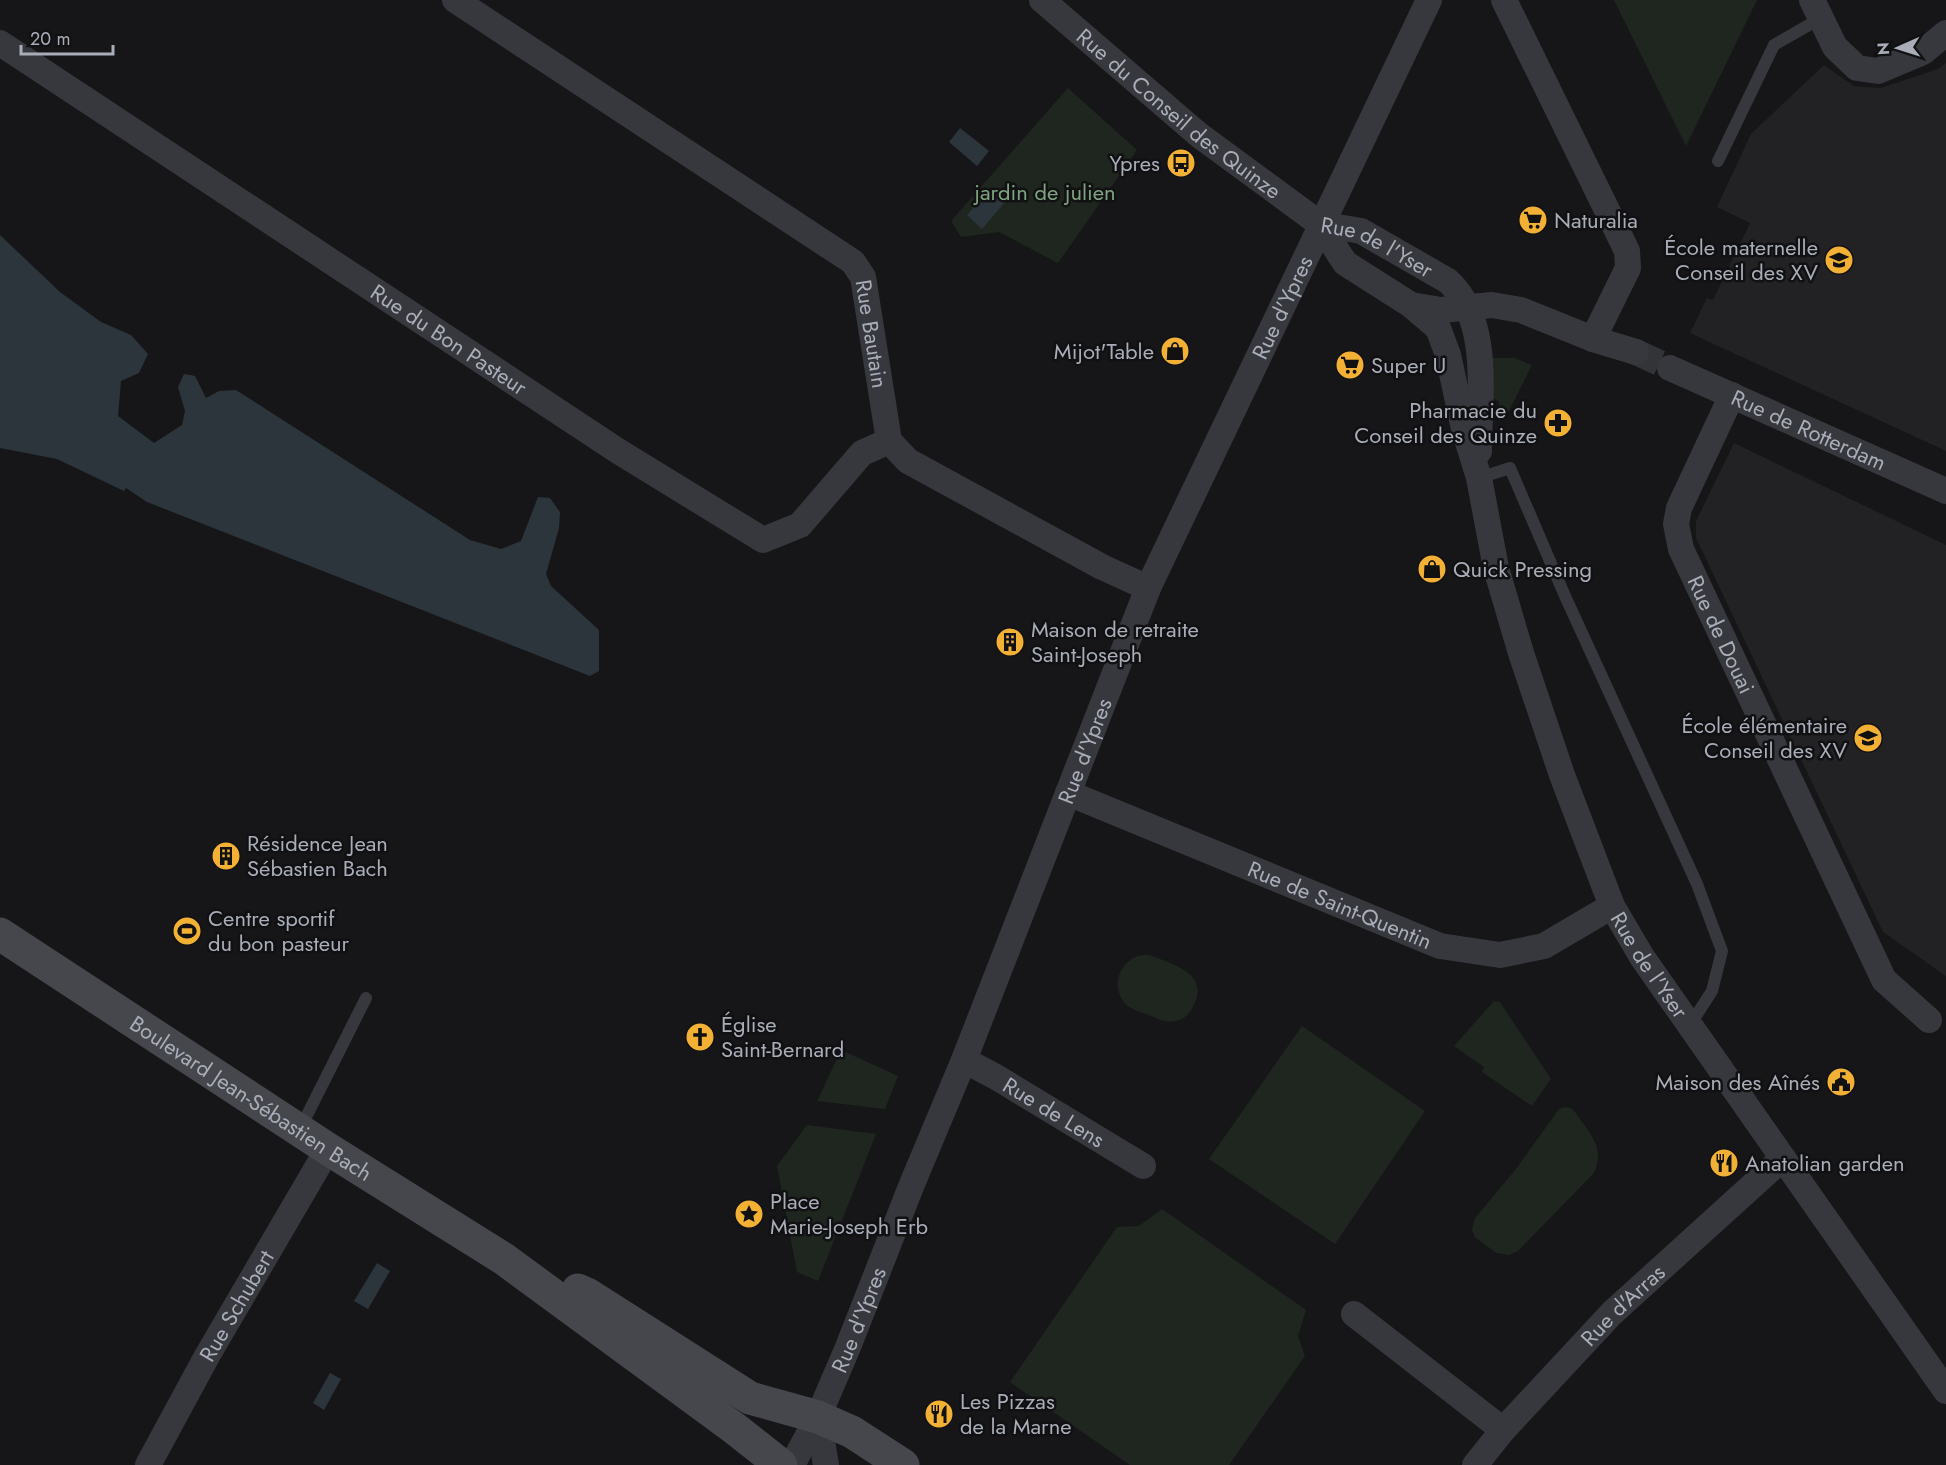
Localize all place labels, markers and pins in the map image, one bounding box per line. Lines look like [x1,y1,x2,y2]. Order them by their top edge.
place label: Ypres [1109,147,1160,179]
bus stop icon: Ypres [1165,147,1197,179]
supermarket icon: Naturalia [1517,204,1549,236]
place label: Naturalia [1554,204,1638,236]
place label: École maternelle Conseil des XV [1664,231,1818,288]
school or university icon: École maternelle Conseil des XV [1823,244,1855,276]
place label: Mijot'Table [1054,335,1154,367]
shop icon: Mijot'Table [1159,335,1191,367]
supermarket icon: Super U [1334,349,1366,381]
place label: Super U [1371,349,1446,381]
place label: Pharmacie du Conseil des Quinze [1354,394,1537,451]
pharmacy icon: Pharmacie du Conseil des Quinze [1542,407,1574,439]
shop icon: Quick Pressing [1416,553,1448,585]
place label: Quick Pressing [1453,553,1592,585]
place label: Maison de retraite Saint-Joseph [1031,613,1199,670]
building icon: Maison de retraite Saint-Joseph [994,626,1026,658]
place label: École élémentaire Conseil des XV [1681,709,1847,766]
school or university icon: École élémentaire Conseil des XV [1852,722,1884,754]
place label: Résidence Jean Sébastien Bach [247,827,388,884]
building icon: Résidence Jean Sébastien Bach [210,840,242,872]
place label: Centre sportif du bon pasteur [208,902,350,959]
sports icon: Centre sportif du bon pasteur [171,915,203,947]
place label: Église Saint-Bernard [721,1008,844,1065]
church icon: Église Saint-Bernard [684,1021,716,1053]
place label: Maison des Aînés [1656,1066,1820,1098]
public building icon: Maison des Aînés [1825,1066,1857,1098]
restaurant icon: Anatolian garden [1708,1147,1740,1179]
place label: Anatolian garden [1745,1147,1905,1179]
place label: Place Marie-Joseph Erb [770,1185,928,1242]
place icon: Place Marie-Joseph Erb [733,1198,765,1230]
place label: Les Pizzas de la Marne [960,1385,1072,1442]
restaurant icon: Les Pizzas de la Marne [923,1398,955,1430]

